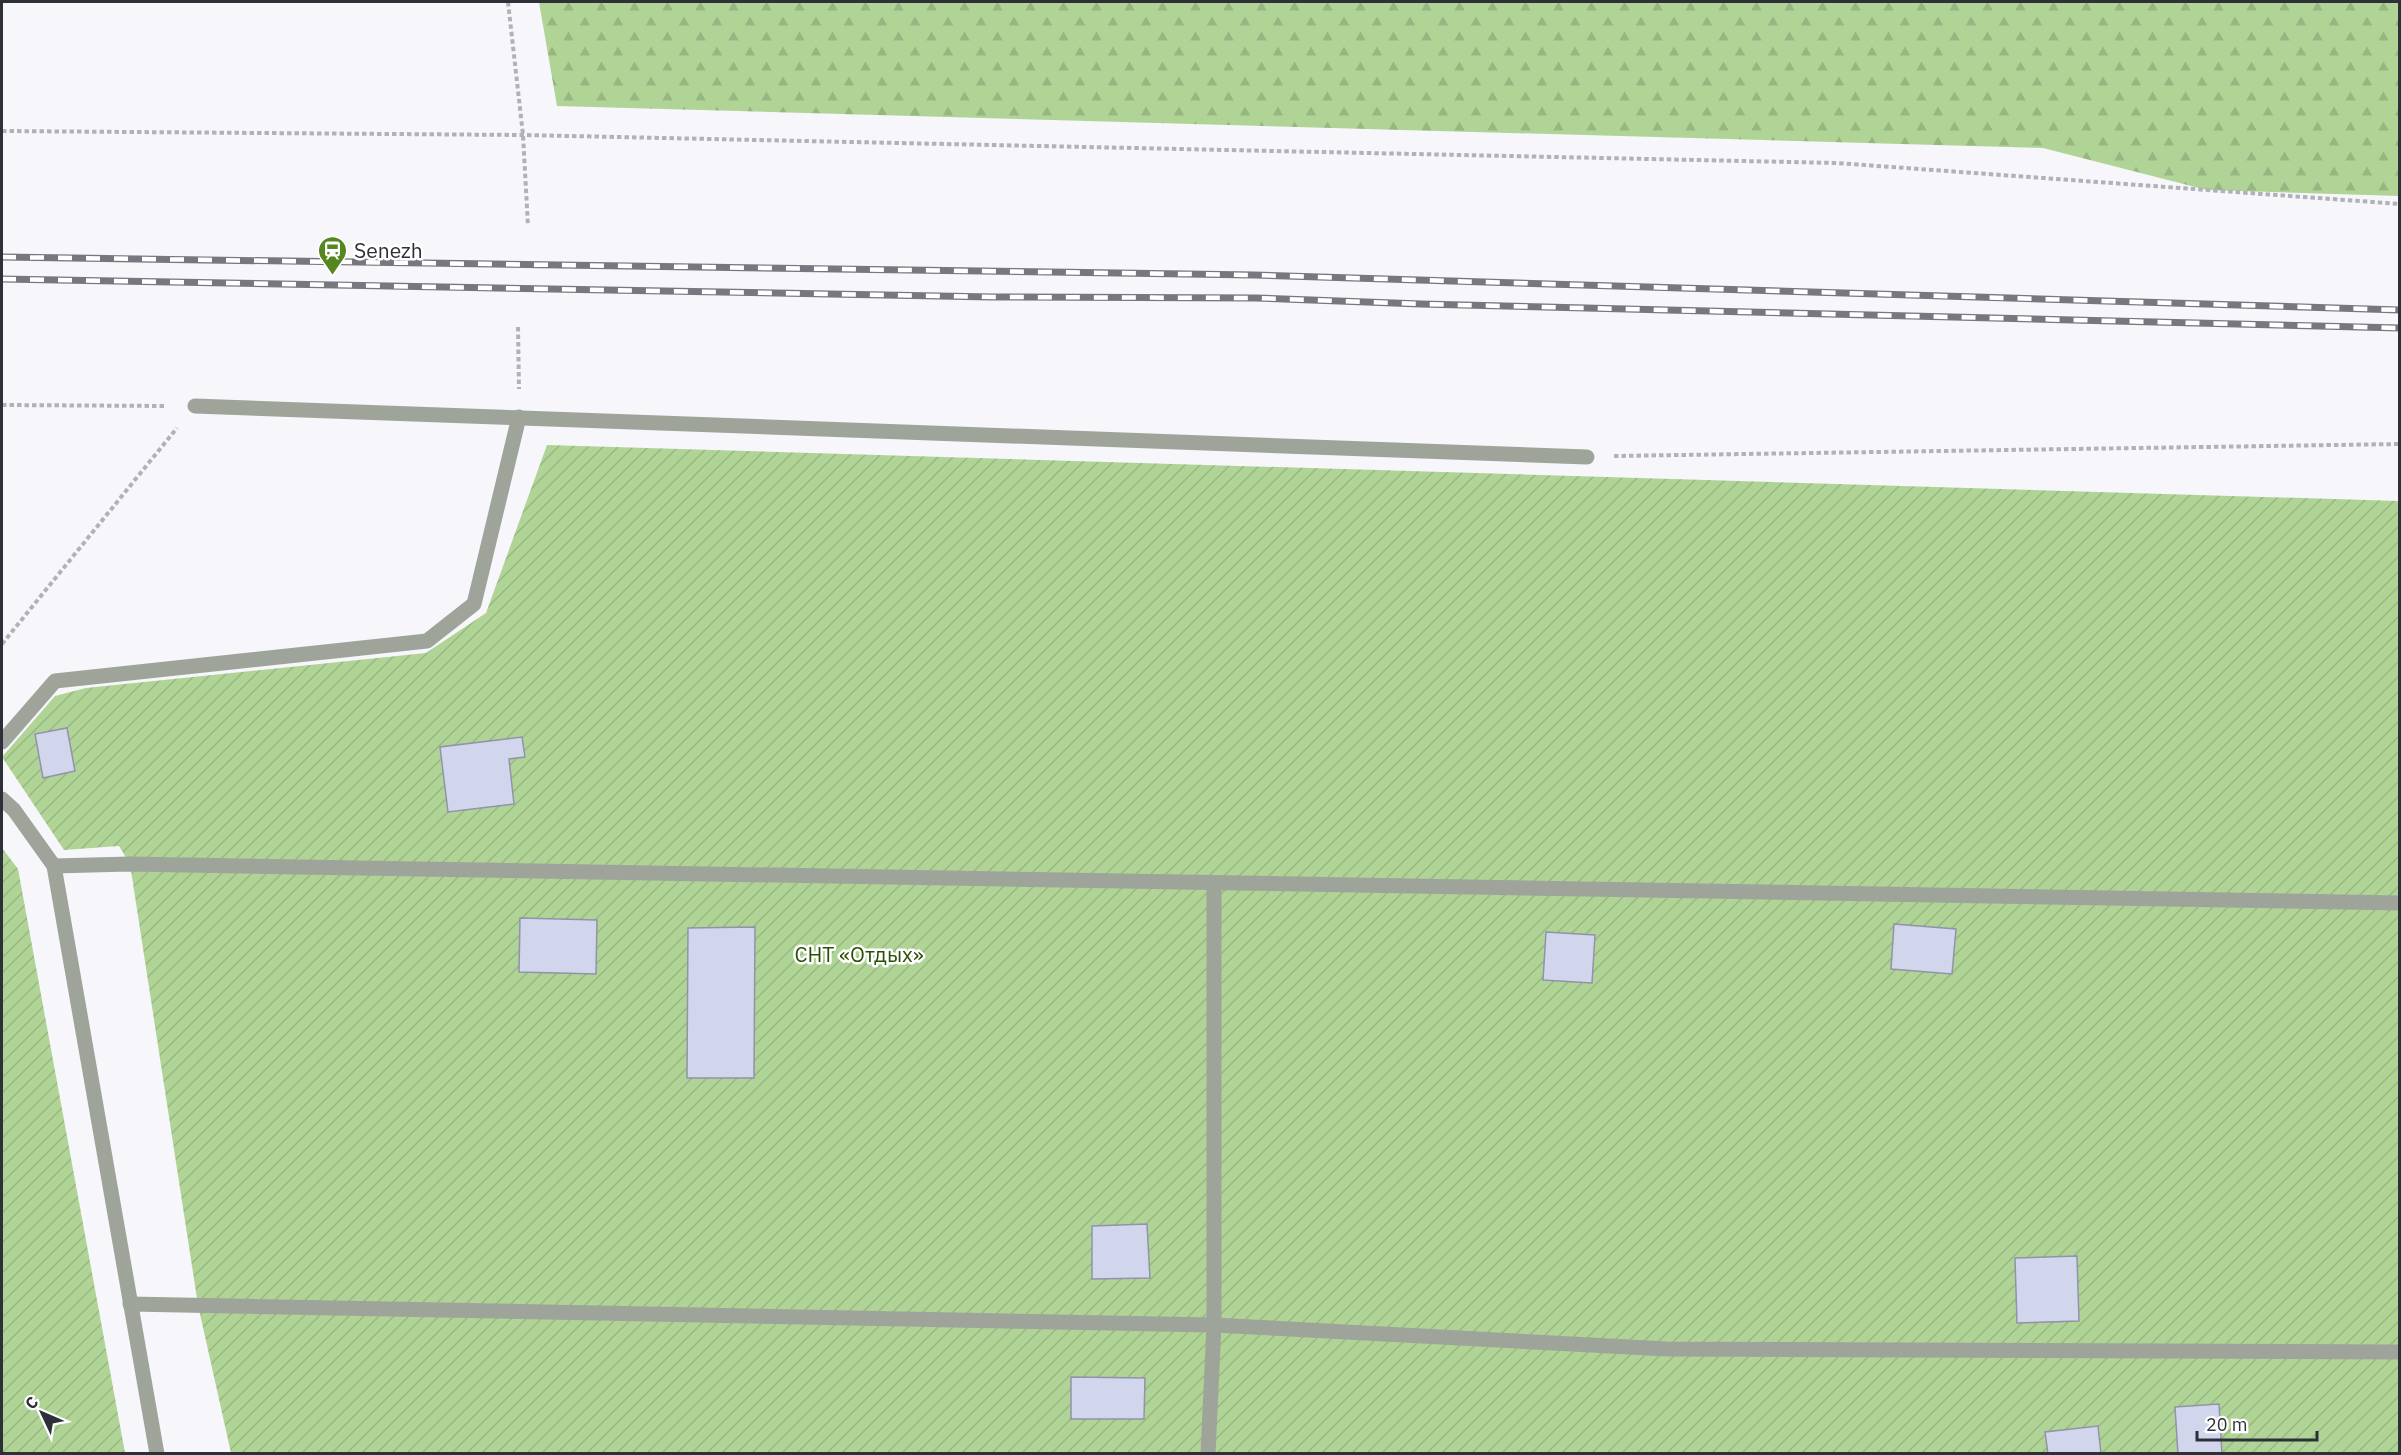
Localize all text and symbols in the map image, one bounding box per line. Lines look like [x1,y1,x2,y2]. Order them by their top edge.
station icon: Senezh [317,234,349,276]
place label: Senezh [354,236,423,264]
park label: СНТ «Отдых» [794,940,924,968]
north arrow [12,1383,72,1443]
text: С [20,1392,42,1413]
scale bar [2197,1404,2317,1442]
text: 20 m [2206,1413,2248,1436]

